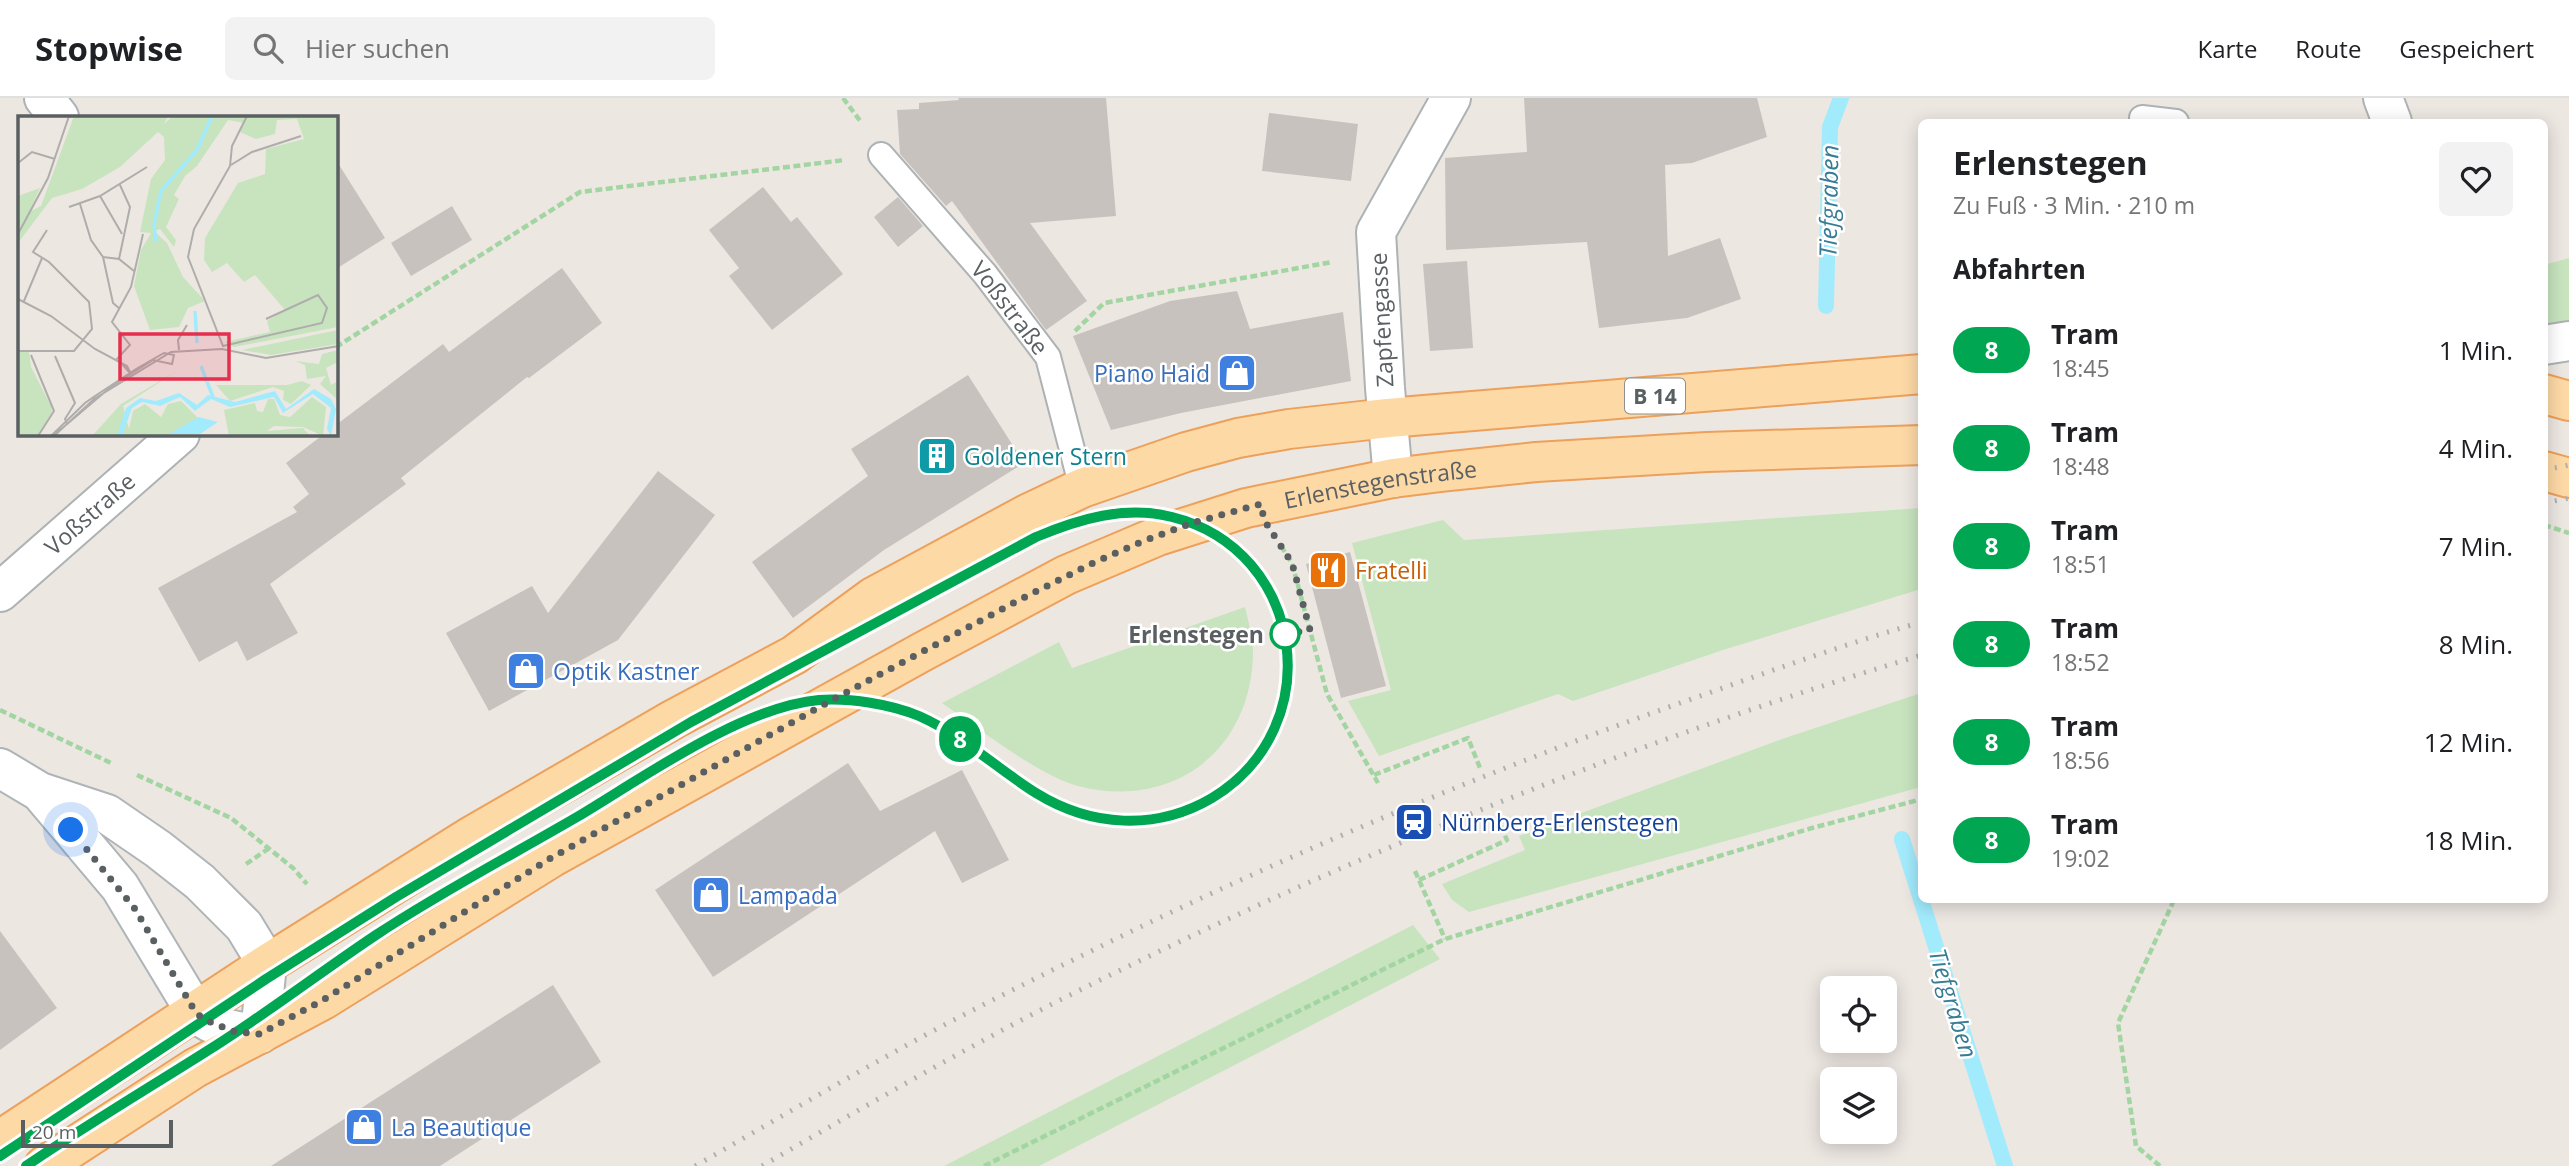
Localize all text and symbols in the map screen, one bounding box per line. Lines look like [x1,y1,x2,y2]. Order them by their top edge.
search box [225,17,715,80]
text: Stopwise [35,26,183,71]
icon: search [249,29,287,67]
text: Hier suchen [305,30,450,66]
text: Karte [2197,32,2257,65]
text: Route [2295,32,2361,65]
text: Gespeichert [2399,32,2534,65]
inset map [18,116,338,436]
text: Erlenstegen [1953,140,2148,185]
button: heart [2439,142,2513,216]
water label: Tiefgraben [1811,144,1845,258]
text: Zu Fuß · 3 Min. · 210 m [1953,189,2195,221]
text: Abfahrten [1953,251,2086,287]
street label: Zapfengasse [1361,252,1401,388]
street label: Voßstraße [964,253,1057,361]
text: Tram [2051,316,2119,352]
text: 1 Min. [2439,332,2513,368]
text: 8 [1985,333,1998,366]
shop icon: Piano Haid [1216,352,1258,394]
text: 18:45 [2051,352,2110,384]
place label: Piano Haid [1094,357,1210,389]
road number: B 14 [1625,378,1685,414]
text: Tram [2051,414,2119,450]
text: 4 Min. [2439,430,2513,466]
text: 8 [1985,431,1998,464]
building icon: Goldener Stern [916,435,958,477]
place label: Goldener Stern [964,440,1127,472]
text: 18:48 [2051,450,2110,482]
street label: Erlenstegenstraße [1281,452,1478,516]
street label: Voßstraße [37,465,142,562]
text: Tram [2051,512,2119,548]
text: 7 Min. [2439,528,2513,564]
text: 8 [1985,529,1998,562]
text: 18:51 [2051,548,2110,580]
restaurant icon: Fratelli [1307,549,1349,591]
place label: Fratelli [1355,554,1428,586]
text: Tram [2051,610,2119,646]
place label: Erlenstegen [1128,618,1264,650]
marker: Erlenstegen [1270,619,1300,649]
text: 8 Min. [2439,626,2513,662]
text: 8 [1985,627,1998,660]
text: 18:52 [2051,646,2110,678]
shop icon: Optik Kastner [505,650,547,692]
place label: Optik Kastner [553,655,700,687]
text: Tram [2051,708,2119,744]
line badge: 8 [937,716,983,762]
text: 8 [953,722,967,755]
text: 12 Min. [2424,724,2513,760]
text: 8 [1985,725,1998,758]
text: 18:56 [2051,744,2110,776]
station icon: Nürnberg-Erlenstegen [1393,801,1435,843]
place label: Nürnberg-Erlenstegen [1441,806,1679,838]
text: Tram [2051,806,2119,842]
your location [53,812,88,847]
text: 18 Min. [2424,822,2513,858]
text: 8 [1985,823,1998,856]
text: 19:02 [2051,842,2110,874]
shop icon: Lampada [690,874,732,916]
place label: Lampada [738,879,838,911]
water label: Tiefgraben [1922,944,1986,1062]
map controls [1820,976,1897,1144]
button: locate [1820,976,1897,1053]
button: layers [1820,1067,1897,1144]
shop icon: La Beautique [343,1106,385,1148]
place label: La Beautique [391,1111,532,1143]
scale bar [21,1117,173,1149]
text: 20 m [32,1119,76,1145]

